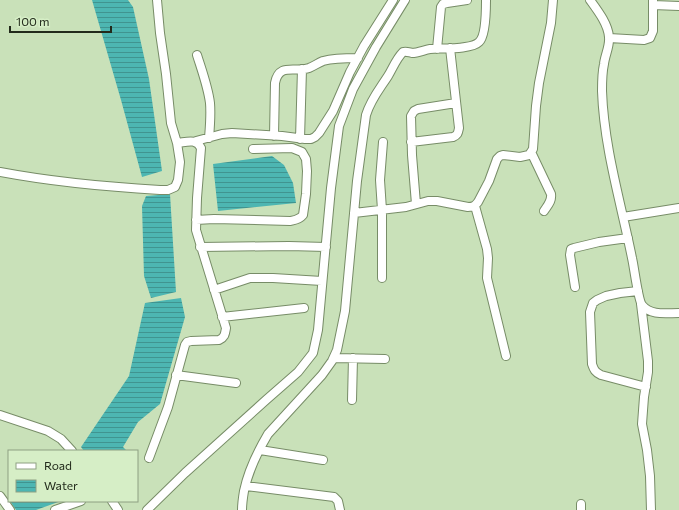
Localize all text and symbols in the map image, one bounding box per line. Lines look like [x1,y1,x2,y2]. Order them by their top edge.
scale bar [10,8,111,34]
text: 100 m [16,14,50,28]
legend [8,450,138,502]
text: Road [44,458,72,472]
text: Water [44,478,78,492]

